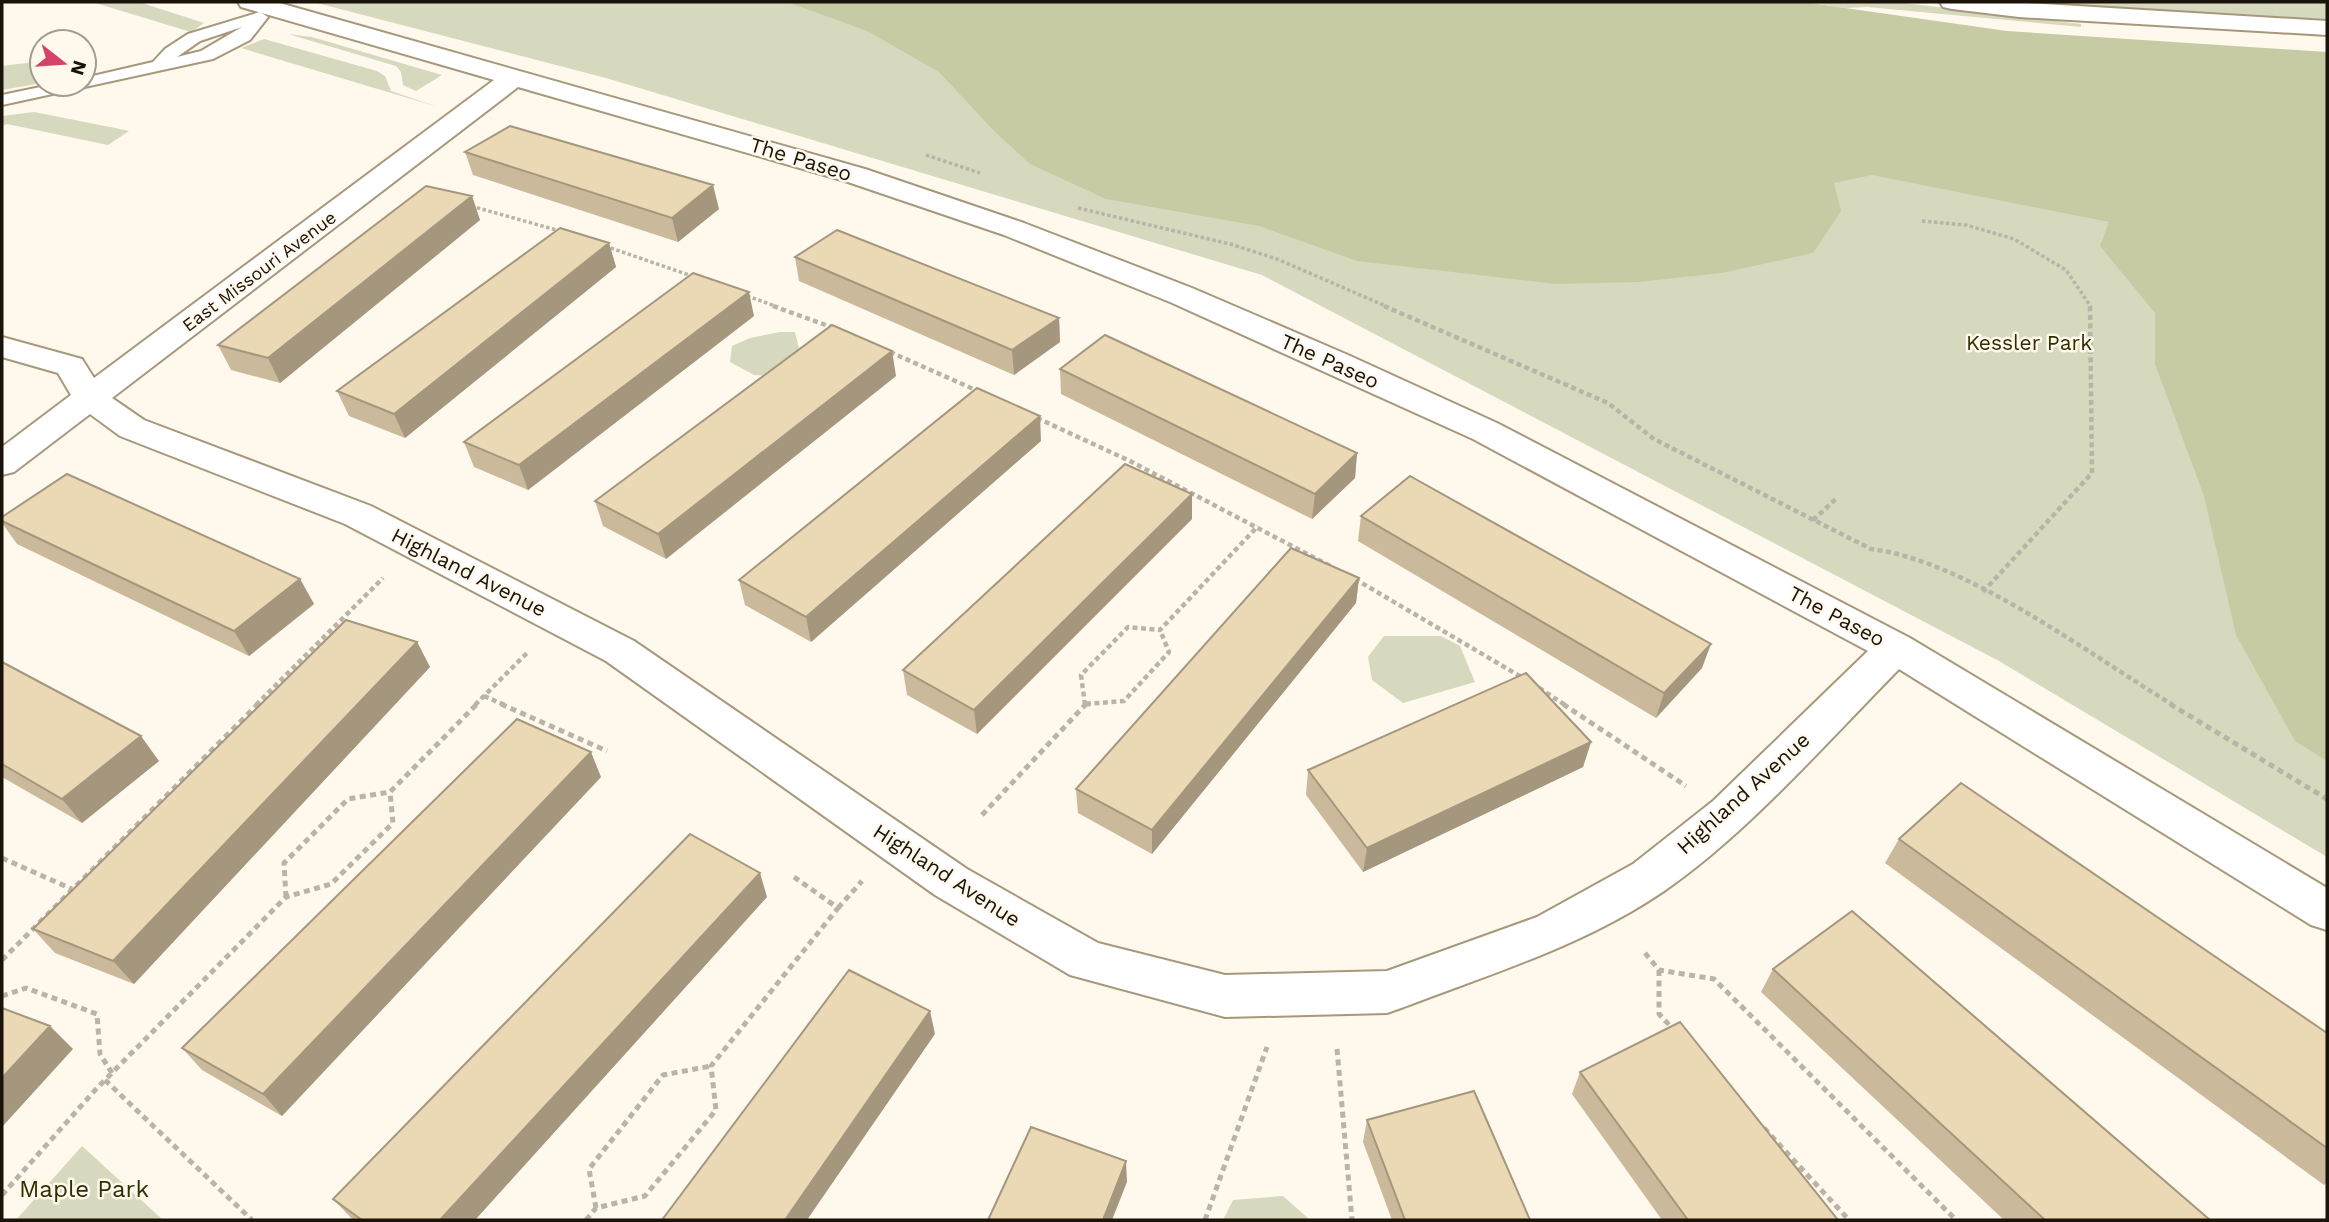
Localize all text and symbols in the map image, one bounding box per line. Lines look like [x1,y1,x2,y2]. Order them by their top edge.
north arrow [28,28,98,98]
text: N [66,58,92,78]
street label: The Paseo [747,132,855,186]
street label: East Missouri Avenue [178,206,340,336]
street label: The Paseo [1277,328,1383,394]
park label: Kessler Park [1966,330,2092,355]
street label: Highland Avenue [387,522,551,622]
street label: The Paseo [1785,580,1889,652]
street label: Highland Avenue [1671,727,1815,859]
street label: Highland Avenue [869,818,1025,932]
park label: Maple Park [19,1175,149,1203]

